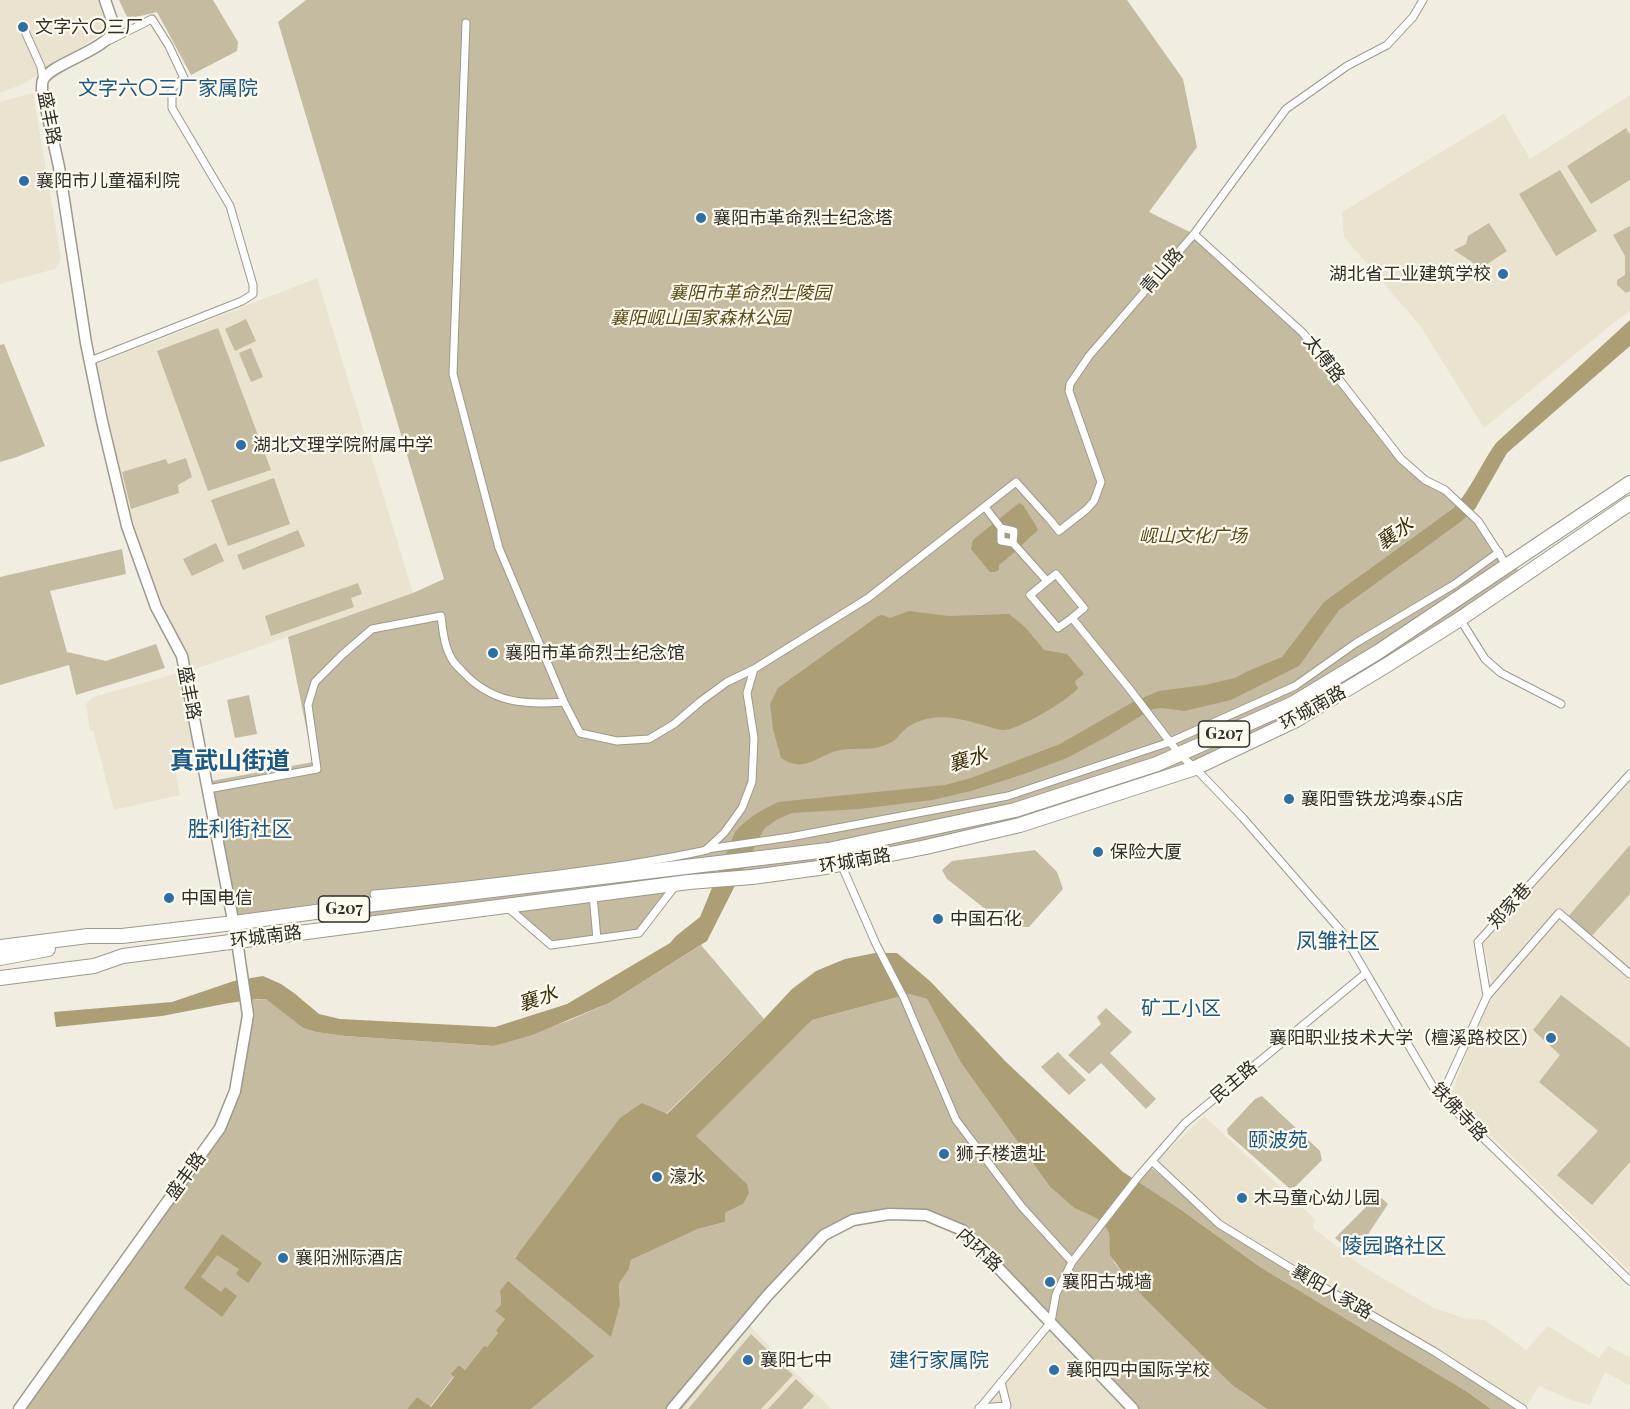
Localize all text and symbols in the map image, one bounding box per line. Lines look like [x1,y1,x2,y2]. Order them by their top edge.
place label: 文字六〇三厂 [35,16,143,38]
marker: 文字六〇三厂 [16,20,30,34]
district label: 文字六〇三厂家属院 [78,77,258,101]
street label: 盛丰路 [33,89,65,147]
place label: 襄阳市儿童福利院 [36,170,180,192]
marker: 襄阳市儿童福利院 [17,174,31,188]
place label: 襄阳市革命烈士纪念塔 [713,207,893,229]
marker: 襄阳市革命烈士纪念塔 [694,211,708,225]
street label: 青山路 [1136,244,1188,298]
place label: 湖北省工业建筑学校 [1329,263,1491,285]
marker: 湖北省工业建筑学校 [1496,267,1510,281]
park label: 襄阳市革命烈士陵园 [669,282,831,304]
park label: 襄阳岘山国家森林公园 [610,307,790,329]
street label: 太傅路 [1299,331,1349,387]
place label: 湖北文理学院附属中学 [253,434,433,456]
marker: 湖北文理学院附属中学 [234,438,248,452]
water label: 襄水 [1372,513,1418,555]
park label: 岘山文化广场 [1139,525,1247,547]
place label: 襄阳市革命烈士纪念馆 [505,642,685,664]
marker: 襄阳市革命烈士纪念馆 [486,646,500,660]
street label: 盛丰路 [173,664,205,722]
street label: 环城南路 [1276,681,1350,735]
road number: G207 [1198,721,1250,747]
water label: 襄水 [945,743,991,777]
district label: 真武山街道 [170,748,290,776]
place label: 襄阳雪铁龙鸿泰4S店 [1301,788,1464,810]
marker: 襄阳雪铁龙鸿泰4S店 [1282,792,1296,806]
district label: 胜利街社区 [188,816,292,842]
place label: 保险大厦 [1110,841,1182,863]
street label: 环城南路 [818,844,892,878]
marker: 保险大厦 [1091,845,1105,859]
street label: 郑家巷 [1484,879,1536,933]
place label: 中国电信 [181,887,253,909]
marker: 中国电信 [162,891,176,905]
road number: G207 [318,896,370,922]
place label: 中国石化 [950,908,1022,930]
marker: 中国石化 [931,912,945,926]
street label: 环城南路 [229,922,303,952]
district label: 凤雏社区 [1296,928,1380,954]
water label: 襄水 [515,981,561,1017]
district label: 矿工小区 [1141,997,1221,1021]
place label: 襄阳职业技术大学（檀溪路校区） [1269,1027,1539,1049]
marker: 襄阳职业技术大学（檀溪路校区） [1544,1031,1558,1045]
street label: 民主路 [1206,1056,1262,1108]
street label: 铁佛寺路 [1427,1078,1491,1146]
district label: 颐波苑 [1248,1129,1308,1153]
place label: 狮子楼遗址 [956,1143,1046,1165]
marker: 狮子楼遗址 [937,1147,951,1161]
street label: 盛丰路 [161,1148,211,1204]
place label: 濠水 [669,1166,705,1188]
marker: 濠水 [650,1170,664,1184]
place label: 木马童心幼儿园 [1254,1187,1380,1209]
marker: 木马童心幼儿园 [1235,1191,1249,1205]
street label: 内环路 [952,1224,1006,1276]
district label: 陵园路社区 [1342,1233,1446,1259]
place label: 襄阳洲际酒店 [295,1247,403,1269]
marker: 襄阳洲际酒店 [276,1251,290,1265]
street label: 襄阳人家路 [1288,1260,1376,1324]
place label: 襄阳古城墙 [1062,1271,1152,1293]
marker: 襄阳古城墙 [1043,1275,1057,1289]
place label: 襄阳七中 [760,1349,832,1371]
district label: 建行家属院 [889,1349,989,1373]
marker: 襄阳七中 [741,1353,755,1367]
place label: 襄阳四中国际学校 [1066,1359,1210,1381]
marker: 襄阳四中国际学校 [1047,1363,1061,1377]

